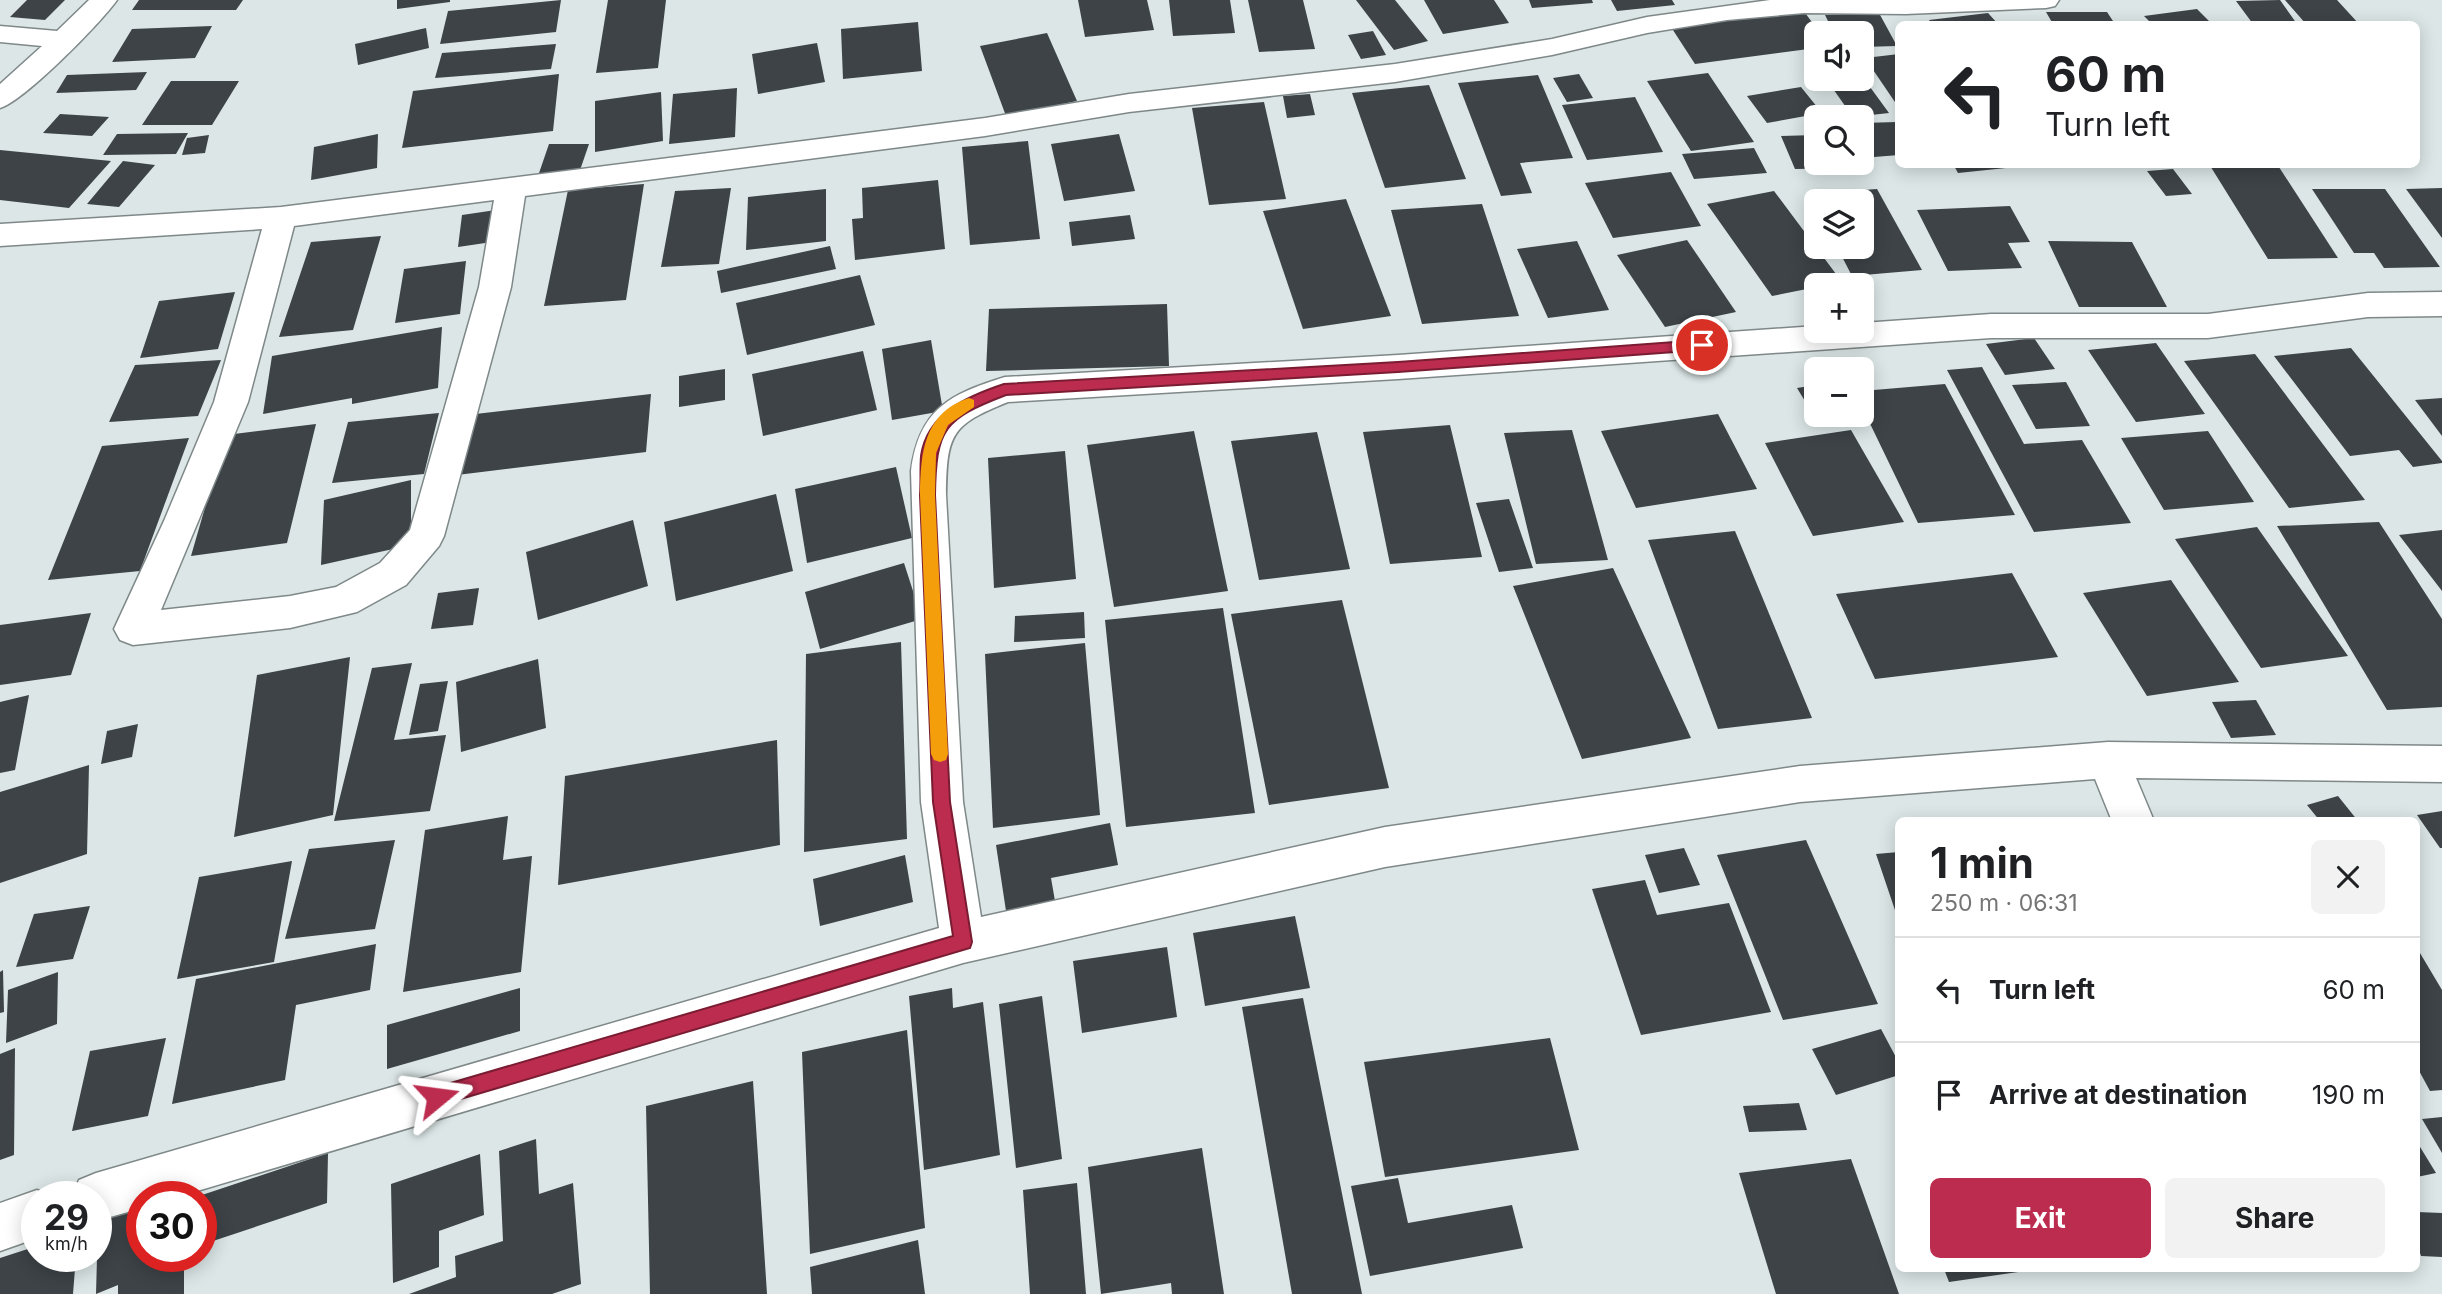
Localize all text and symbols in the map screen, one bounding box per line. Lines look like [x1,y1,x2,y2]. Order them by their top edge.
map controls [1804,21,1874,427]
button: sound [1804,21,1874,91]
text: 60 m [2045,45,2166,104]
icon: left [1930,49,2021,140]
button: search [1804,105,1874,175]
text: Turn left [2045,105,2170,144]
button: layers [1804,189,1874,259]
button: + [1804,273,1874,343]
pin [1672,315,1732,375]
icon: arrive [1683,326,1721,364]
button: − [1804,357,1874,427]
text: 1 min [1930,837,2034,888]
button: close [2311,840,2385,914]
text: 250 m · 06:31 [1930,889,2078,917]
icon: left [1930,971,1968,1009]
text: Turn left [1989,974,2095,1005]
text: 60 m [2322,974,2385,1005]
position arrow [400,1060,474,1134]
icon: arrive [1930,1076,1968,1114]
text: Arrive at destination [1989,1079,2248,1110]
text: 190 m [2312,1079,2385,1110]
button: Exit [1930,1178,2151,1258]
button: Share [2165,1178,2385,1258]
speed limit sign: 30 [126,1181,217,1272]
text: 29 [44,1196,89,1238]
text: km/h [45,1233,88,1254]

